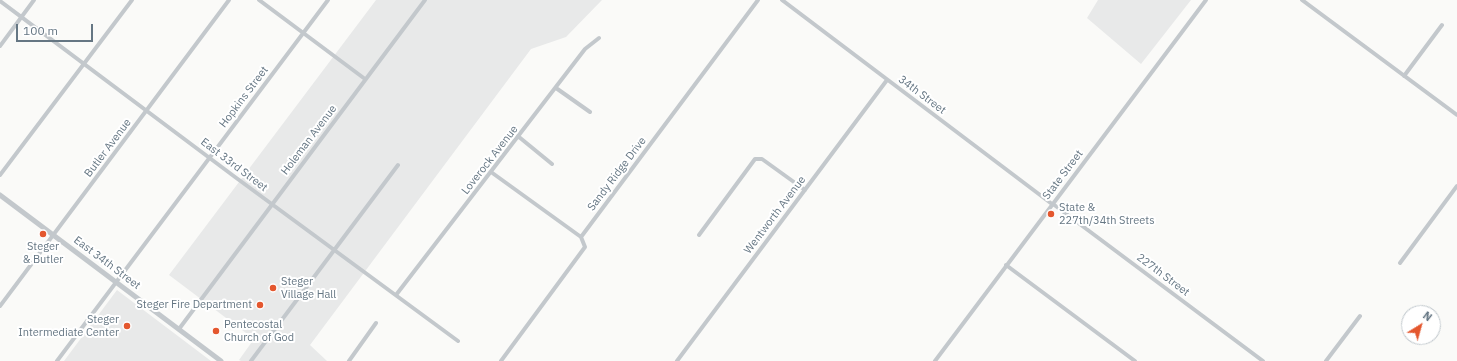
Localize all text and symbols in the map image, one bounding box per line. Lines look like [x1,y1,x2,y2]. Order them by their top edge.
scale bar [18,16,95,42]
text: 100 m [23,23,58,38]
street label: Hopkins Street [217,64,271,130]
street label: 34th Street [896,73,948,117]
street label: Holeman Avenue [278,102,340,178]
street label: Butler Avenue [82,116,134,180]
street label: Loverock Avenue [459,123,521,197]
street label: Sandy Ridge Drive [585,134,649,214]
street label: East 33rd Street [198,136,270,194]
street label: State Street [1040,148,1086,202]
street label: Wentworth Avenue [741,174,809,256]
place label: State & 227th/34th Streets [1059,201,1155,227]
marker: State & 227th/34th Streets [1046,209,1056,219]
marker: Steger & Butler [38,229,48,239]
street label: East 34th Street [71,234,143,292]
place label: Steger & Butler [23,240,63,266]
street label: 227th Street [1134,251,1192,299]
place label: Steger Village Hall [281,275,336,301]
marker: Steger Village Hall [268,283,278,293]
place label: Steger Fire Department [136,298,252,312]
marker: Steger Fire Department [255,300,265,310]
north arrow [1401,305,1441,345]
text: N [1420,308,1435,324]
place label: Steger Intermediate Center [18,313,119,339]
place label: Pentecostal Church of God [224,318,294,344]
marker: Steger Intermediate Center [122,321,132,331]
marker: Pentecostal Church of God [211,326,221,336]

